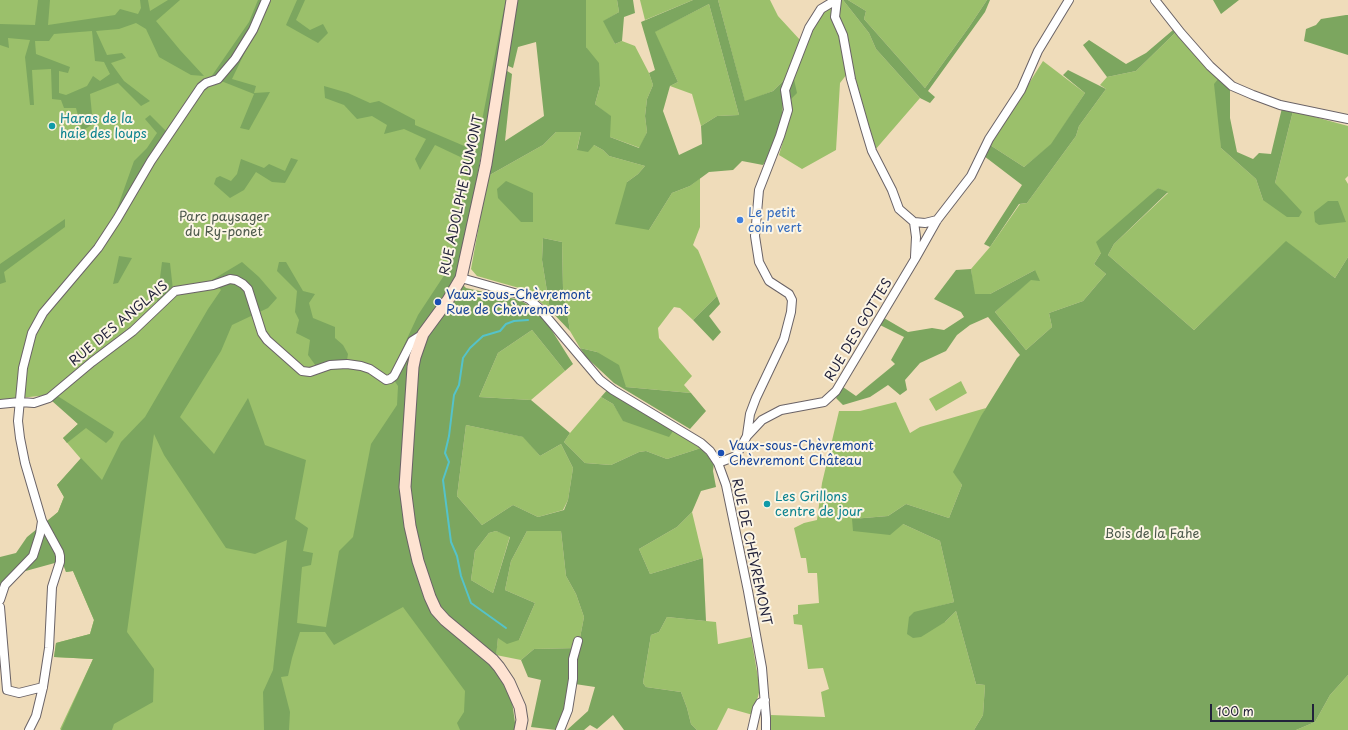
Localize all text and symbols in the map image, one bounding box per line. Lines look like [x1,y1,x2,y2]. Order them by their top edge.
place label: Haras de la haie des loups [60,111,147,142]
street label: RUE ADOLPHE DUMONT [437,113,487,277]
marker: Haras de la haie des loups [47,121,57,131]
place label: Le petit coin vert [748,205,802,236]
park label: Parc paysager du Ry-ponet [179,209,269,240]
marker: Le petit coin vert [735,215,745,225]
street label: RUE DES GOTTES [822,276,896,384]
street label: RUE DES ANGLAIS [67,278,171,370]
place label: Vaux-sous-Chèvremont Rue de Chèvremont [446,287,591,318]
marker: Vaux-sous-Chèvremont Rue de Chèvremont [433,297,443,307]
place label: Vaux-sous-Chèvremont Chèvremont Château [729,438,874,469]
marker: Vaux-sous-Chèvremont Chèvremont Château [716,448,726,458]
street label: RUE DE CHÈVREMONT [728,477,774,627]
place label: Les Grillons centre de jour [775,489,863,520]
marker: Les Grillons centre de jour [762,499,772,509]
park label: Bois de la Fahe [1105,526,1199,542]
scale bar [1212,696,1316,722]
text: 100 m [1217,702,1254,720]

